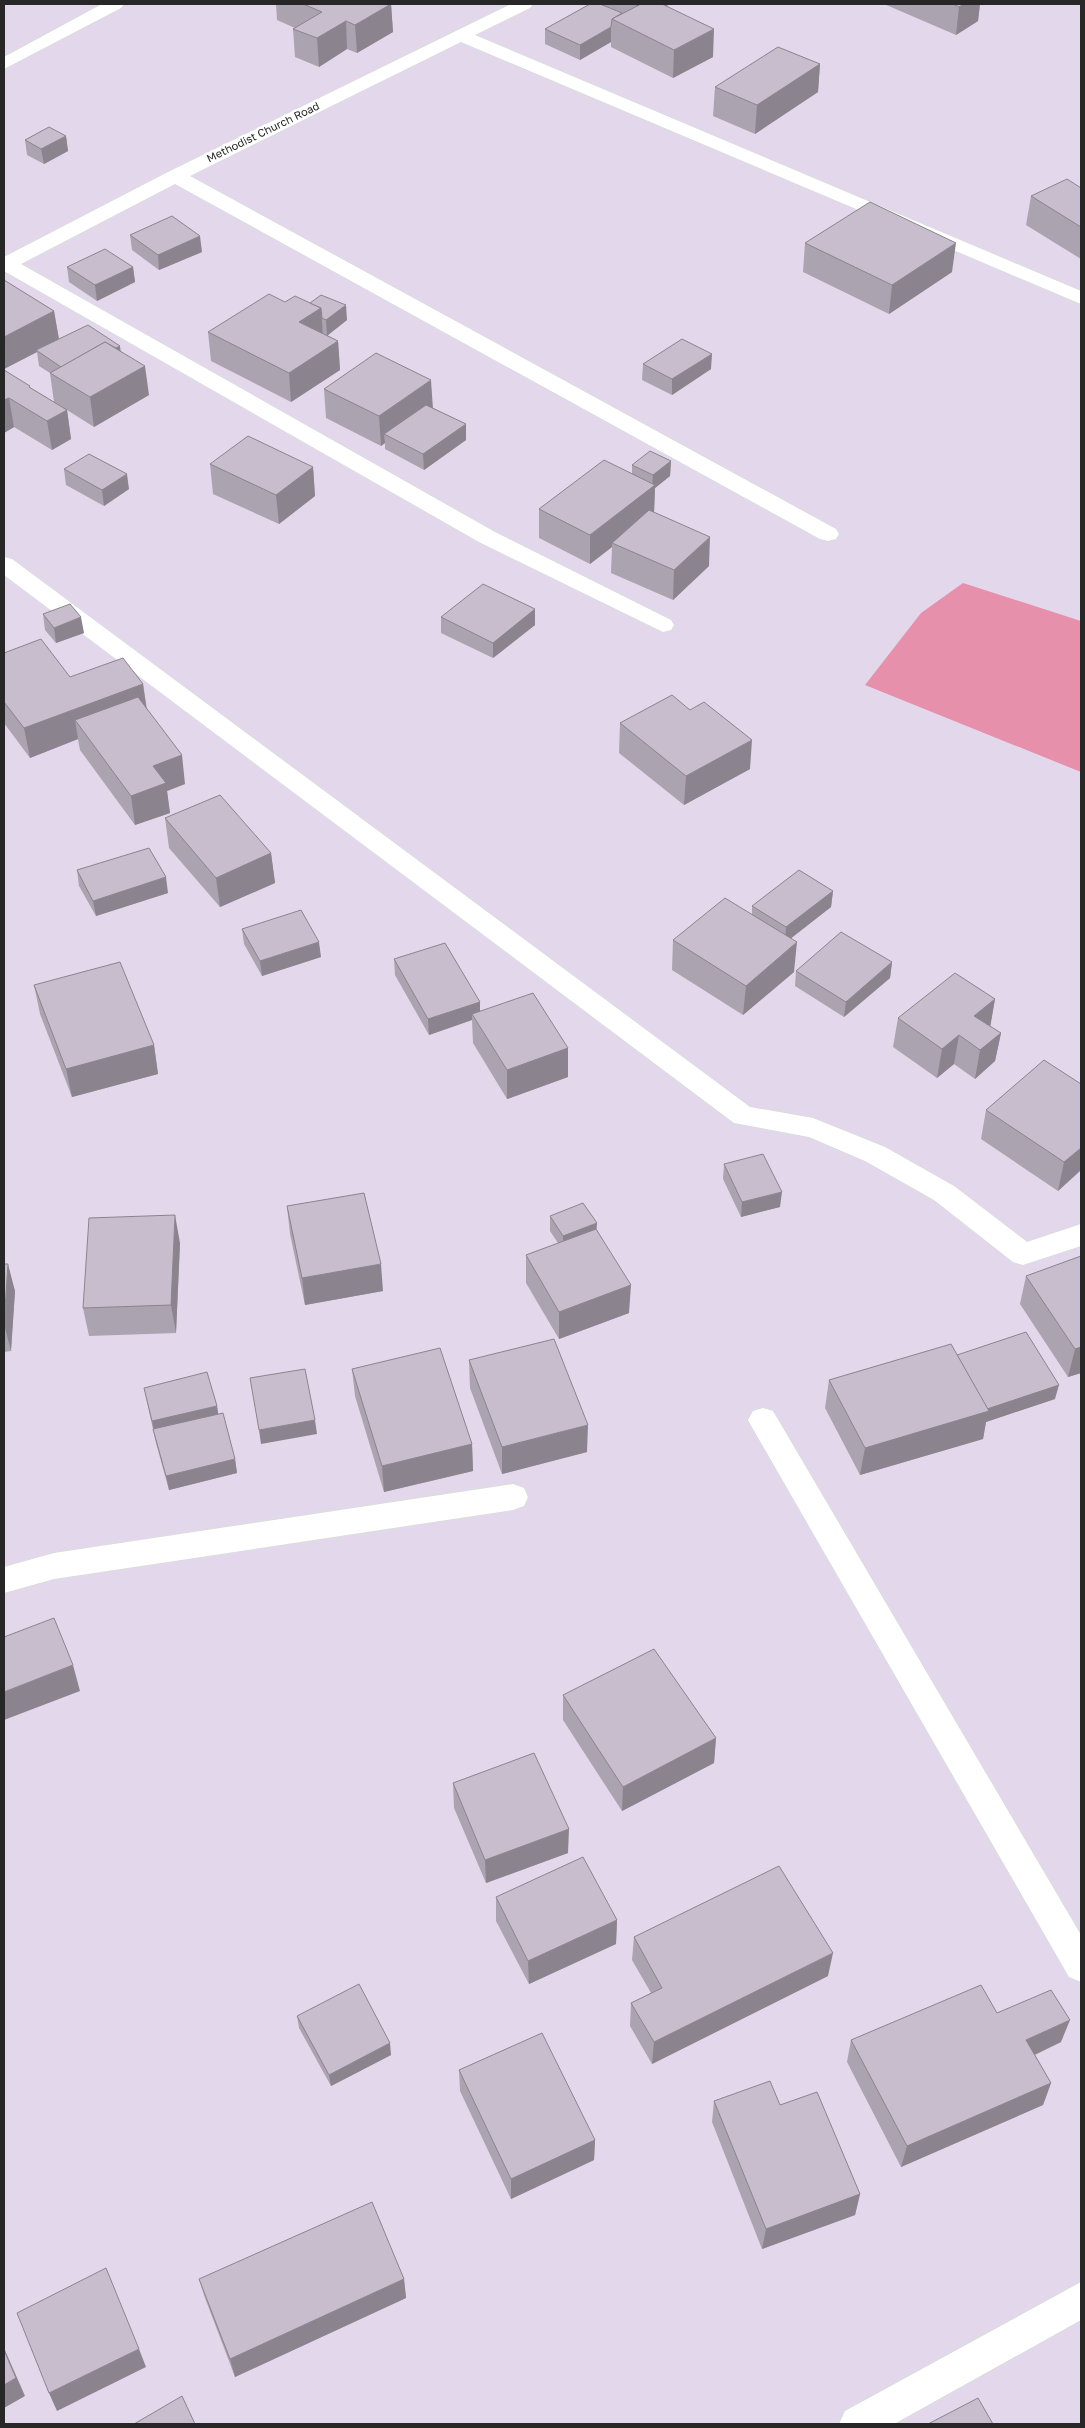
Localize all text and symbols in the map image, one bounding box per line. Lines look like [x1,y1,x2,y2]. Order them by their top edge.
street label: Methodist Church Road [204,99,321,165]

